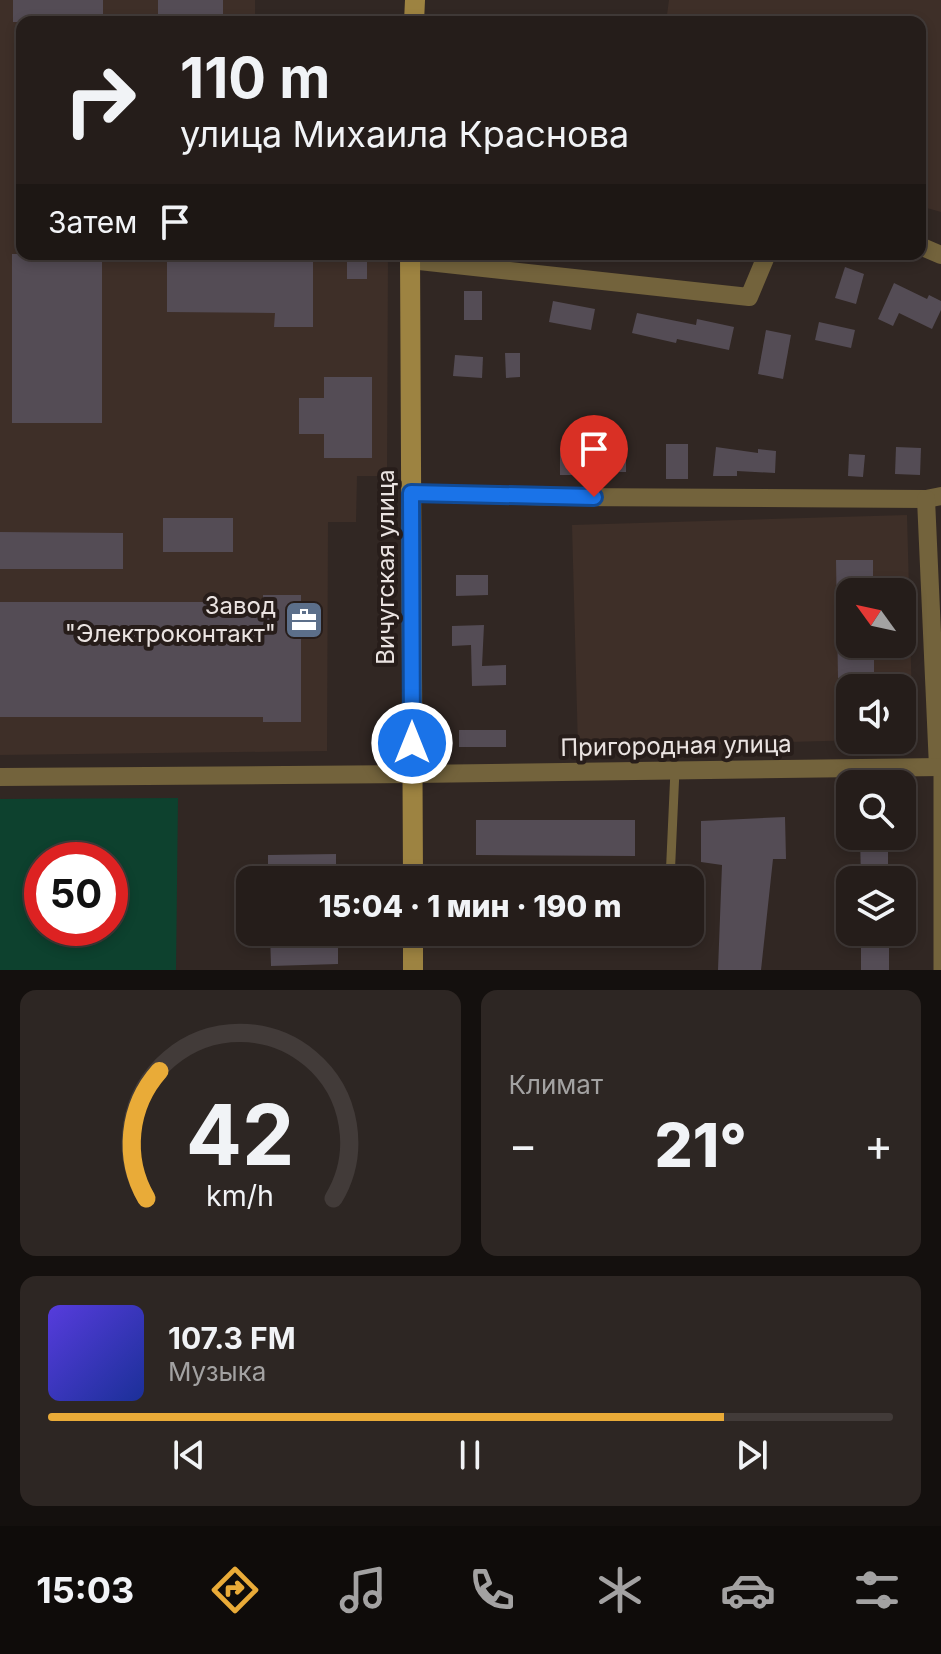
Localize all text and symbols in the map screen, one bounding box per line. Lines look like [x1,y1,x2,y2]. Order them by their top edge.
text: 110 m [180,44,330,112]
icon: right [48,48,152,152]
text: улица Михаила Краснова [180,112,629,156]
icon: arrive [153,200,197,244]
text: Затем [48,204,137,240]
pin [560,415,628,497]
icon: arrive [572,427,616,471]
street label: Вичугская улица [371,469,400,665]
north arrow [836,578,916,658]
map controls [836,578,916,946]
place label: Завод "Электроконтакт" [65,591,276,648]
office icon: Завод "Электроконтакт" [283,599,325,641]
button: sound [836,674,916,754]
position arrow [370,701,454,785]
street label: Пригородная улица [560,729,792,762]
button: search [836,770,916,850]
speed limit sign: 50 [24,842,128,946]
button: layers [836,866,916,946]
text: 15:04 · 1 мин · 190 m [318,888,622,924]
text: Климат [509,1069,603,1100]
text: 42 [186,1084,295,1185]
text: 21° [655,1109,747,1181]
text: − [509,1118,538,1172]
text: + [864,1118,893,1172]
text: km/h [206,1178,274,1213]
text: 107.3 FM [168,1320,296,1356]
text: Музыка [168,1356,266,1387]
icon: previous [167,1433,211,1477]
icon: pause [448,1433,492,1477]
icon: next [730,1433,774,1477]
icon: directions [207,1562,263,1618]
icon: music [335,1562,391,1618]
icon: phone [464,1562,520,1618]
icon: climate [592,1562,648,1618]
icon: car [720,1562,776,1618]
icon: filters [849,1562,905,1618]
text: 15:03 [36,1568,134,1612]

